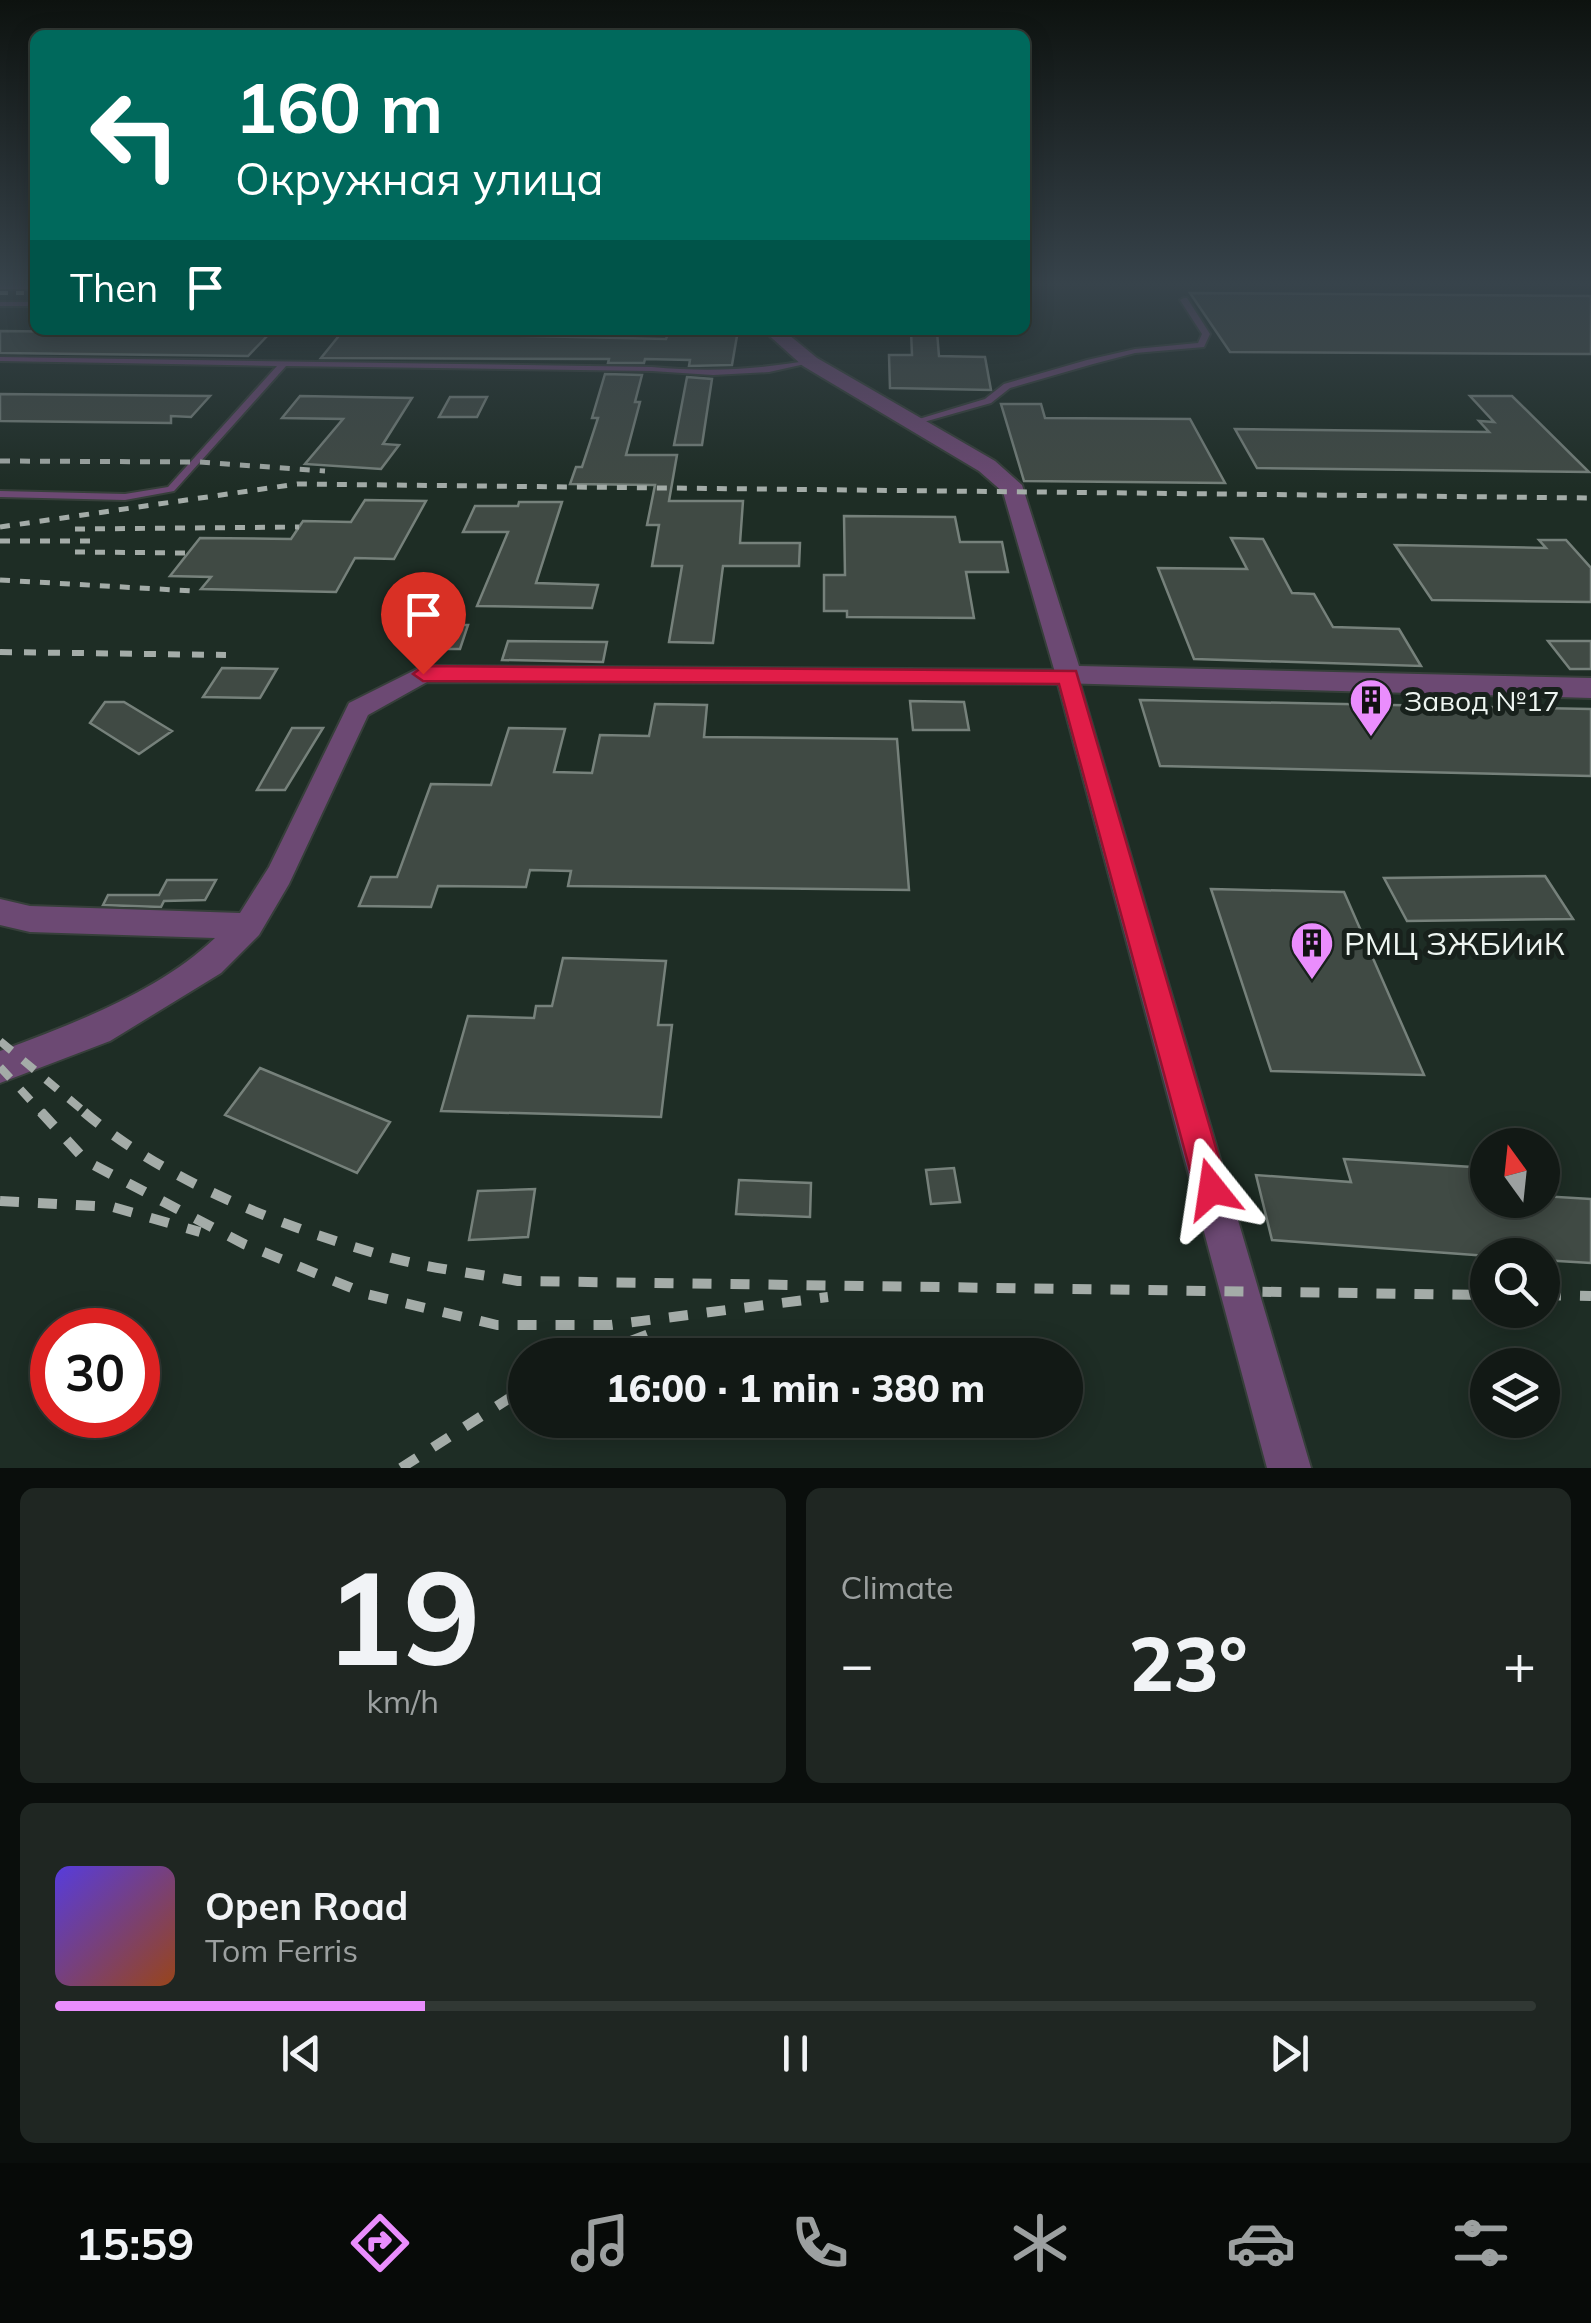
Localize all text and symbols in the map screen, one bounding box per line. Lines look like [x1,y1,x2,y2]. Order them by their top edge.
text: 160 m [235,63,443,151]
icon: left [70,70,200,200]
text: Окружная улица [235,150,604,206]
icon: arrive [178,260,233,315]
text: Then [70,264,158,312]
pin [381,572,466,675]
icon: arrive [396,587,451,642]
building icon: Завод №17 [1348,677,1394,738]
place label: Завод №17 [1404,683,1560,718]
building icon: РМЦ ЗЖБИиК [1289,920,1335,981]
place label: РМЦ ЗЖБИиК [1344,923,1565,963]
north arrow [1470,1128,1560,1218]
map controls [1470,1128,1560,1438]
position arrow [1160,1137,1264,1241]
button: search [1470,1238,1560,1328]
speed limit sign: 30 [30,1308,160,1438]
button: layers [1470,1348,1560,1438]
text: 16:00 · 1 min · 380 m [606,1364,985,1412]
text: 19 [325,1534,481,1698]
text: Climate [841,1567,953,1607]
text: 23° [1129,1616,1248,1710]
text: − [841,1629,874,1698]
text: + [1503,1629,1536,1698]
text: km/h [367,1681,439,1721]
text: Open Road [205,1882,408,1930]
text: Tom Ferris [205,1930,358,1970]
icon: previous [274,2026,329,2081]
icon: pause [768,2026,823,2081]
icon: next [1262,2026,1317,2081]
icon: directions [345,2208,415,2278]
icon: music [565,2208,635,2278]
icon: phone [785,2208,855,2278]
icon: climate [1005,2208,1075,2278]
icon: car [1226,2208,1296,2278]
icon: filters [1446,2208,1516,2278]
text: 15:59 [75,2215,194,2271]

